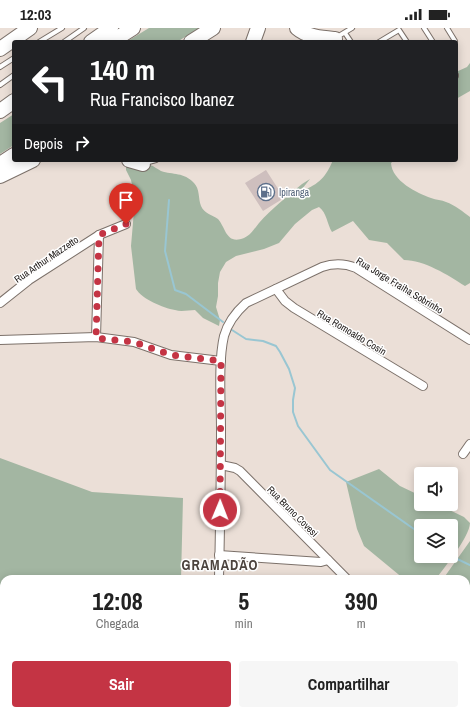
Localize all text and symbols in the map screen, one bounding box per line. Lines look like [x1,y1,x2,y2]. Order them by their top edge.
text: 12:03 [20,4,51,25]
text: 140 m [90,51,155,89]
icon: left [24,56,76,108]
text: Rua Francisco Ibanez [90,87,234,112]
icon: right [71,132,93,154]
text: Depois [24,133,63,154]
fuel station icon: Ipiranga [256,182,276,202]
pin [109,183,143,224]
place label: Ipiranga [279,186,310,199]
icon: arrive [115,189,137,211]
street label: Rua Arthur Mazzetto [12,233,81,286]
street label: Rua Jorge Fraiha Sobrinho [354,254,446,317]
street label: Rua Romoaldo Cosin [315,307,389,358]
map controls [414,467,458,563]
button: sound [414,467,458,511]
street label: Rua Bruno Covesi [264,483,321,540]
position arrow [199,489,241,531]
button: layers [414,519,458,563]
district label: GRAMADÃO [182,556,258,574]
text: 12:08 [92,585,143,617]
text: 5 [238,585,249,617]
text: 390 [345,585,378,617]
text: Chegada [96,615,139,632]
text: min [235,615,253,632]
text: m [357,615,366,632]
button: Sair [12,661,231,707]
button: Compartilhar [239,661,458,707]

